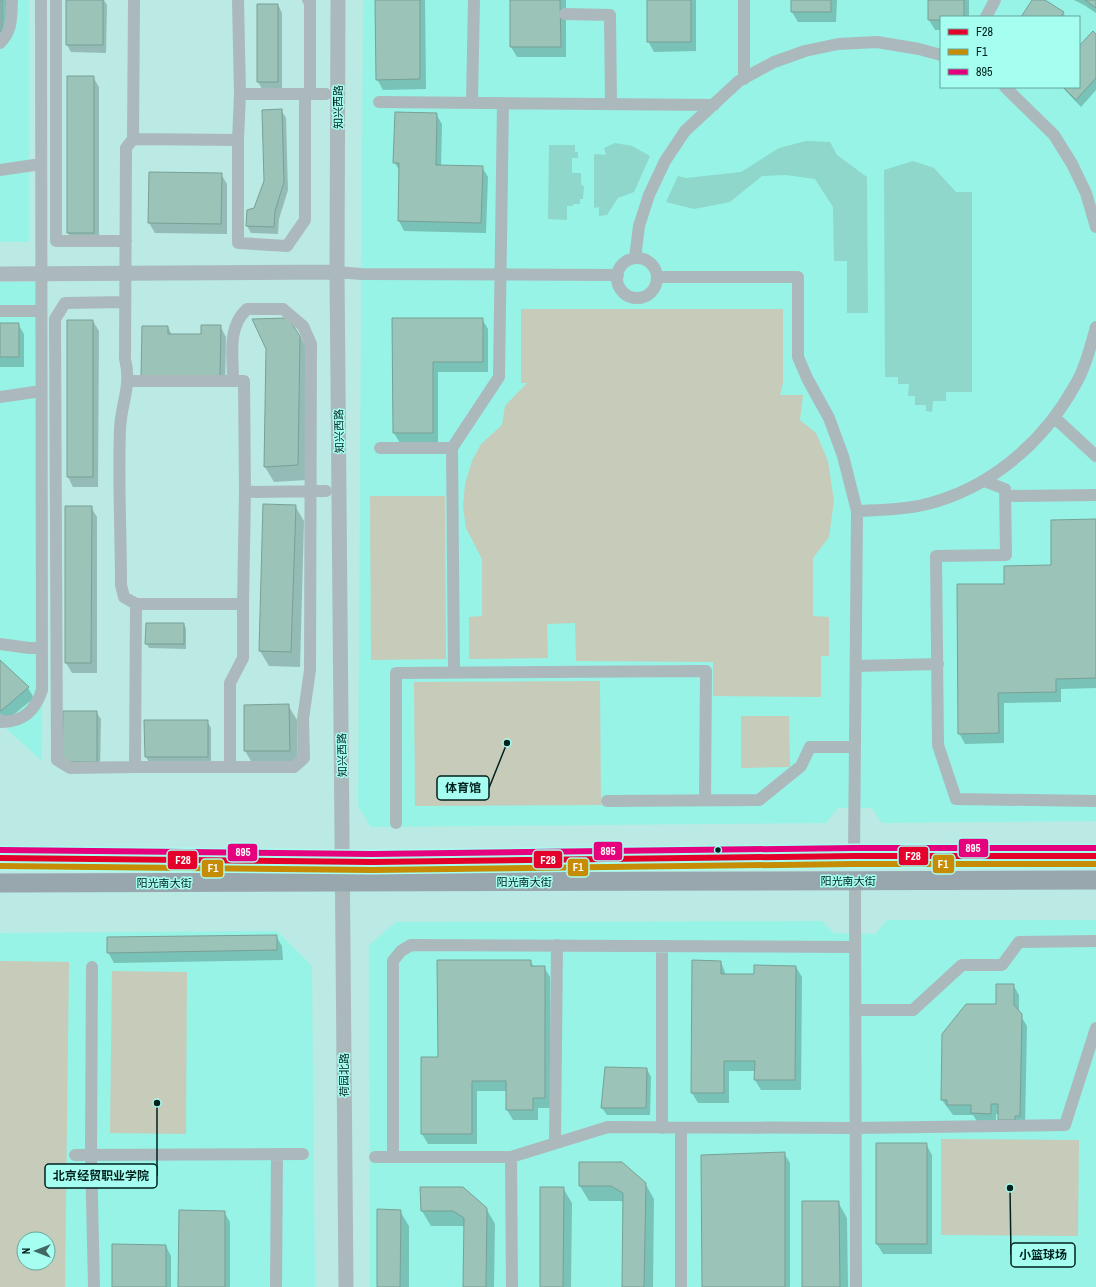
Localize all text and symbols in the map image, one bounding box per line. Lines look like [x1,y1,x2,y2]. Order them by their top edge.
legend [940,16,1080,88]
text: F28 [976,24,993,40]
text: F1 [976,44,988,60]
text: 895 [976,64,993,80]
street label: 知兴西路 [331,85,345,129]
street label: 知兴西路 [332,409,346,453]
street label: 知兴西路 [335,733,349,777]
callout: 体育馆 [437,776,489,800]
text: 体育馆 [445,780,481,796]
line badge: 895 [958,838,989,858]
line badge: 895 [593,841,623,861]
text: 895 [965,841,981,855]
line badge: 895 [227,843,258,862]
text: 895 [600,844,616,858]
text: 895 [235,845,251,859]
unlabelled marker [713,845,723,855]
line badge: F28 [898,846,929,866]
text: F28 [905,849,921,863]
line badge: F28 [167,850,198,870]
line badge: F28 [533,850,563,869]
text: F28 [175,853,191,867]
text: F28 [540,853,556,867]
line badge: F1 [932,854,955,874]
text: F1 [938,857,948,871]
line badge: F1 [567,858,589,877]
line badge: F1 [201,859,224,878]
text: F1 [573,860,583,874]
text: F1 [208,861,218,875]
street label: 阳光南大街 [821,874,876,888]
street label: 阳光南大街 [497,875,552,889]
street label: 阳光南大街 [137,876,192,890]
street label: 荷园北路 [337,1053,351,1097]
callout: 北京经贸职业学院 [45,1164,157,1188]
text: 北京经贸职业学院 [53,1168,149,1184]
north arrow [16,1231,56,1271]
callout: 小篮球场 [1011,1243,1075,1267]
text: 小篮球场 [1019,1247,1067,1263]
text: N [19,1248,33,1254]

